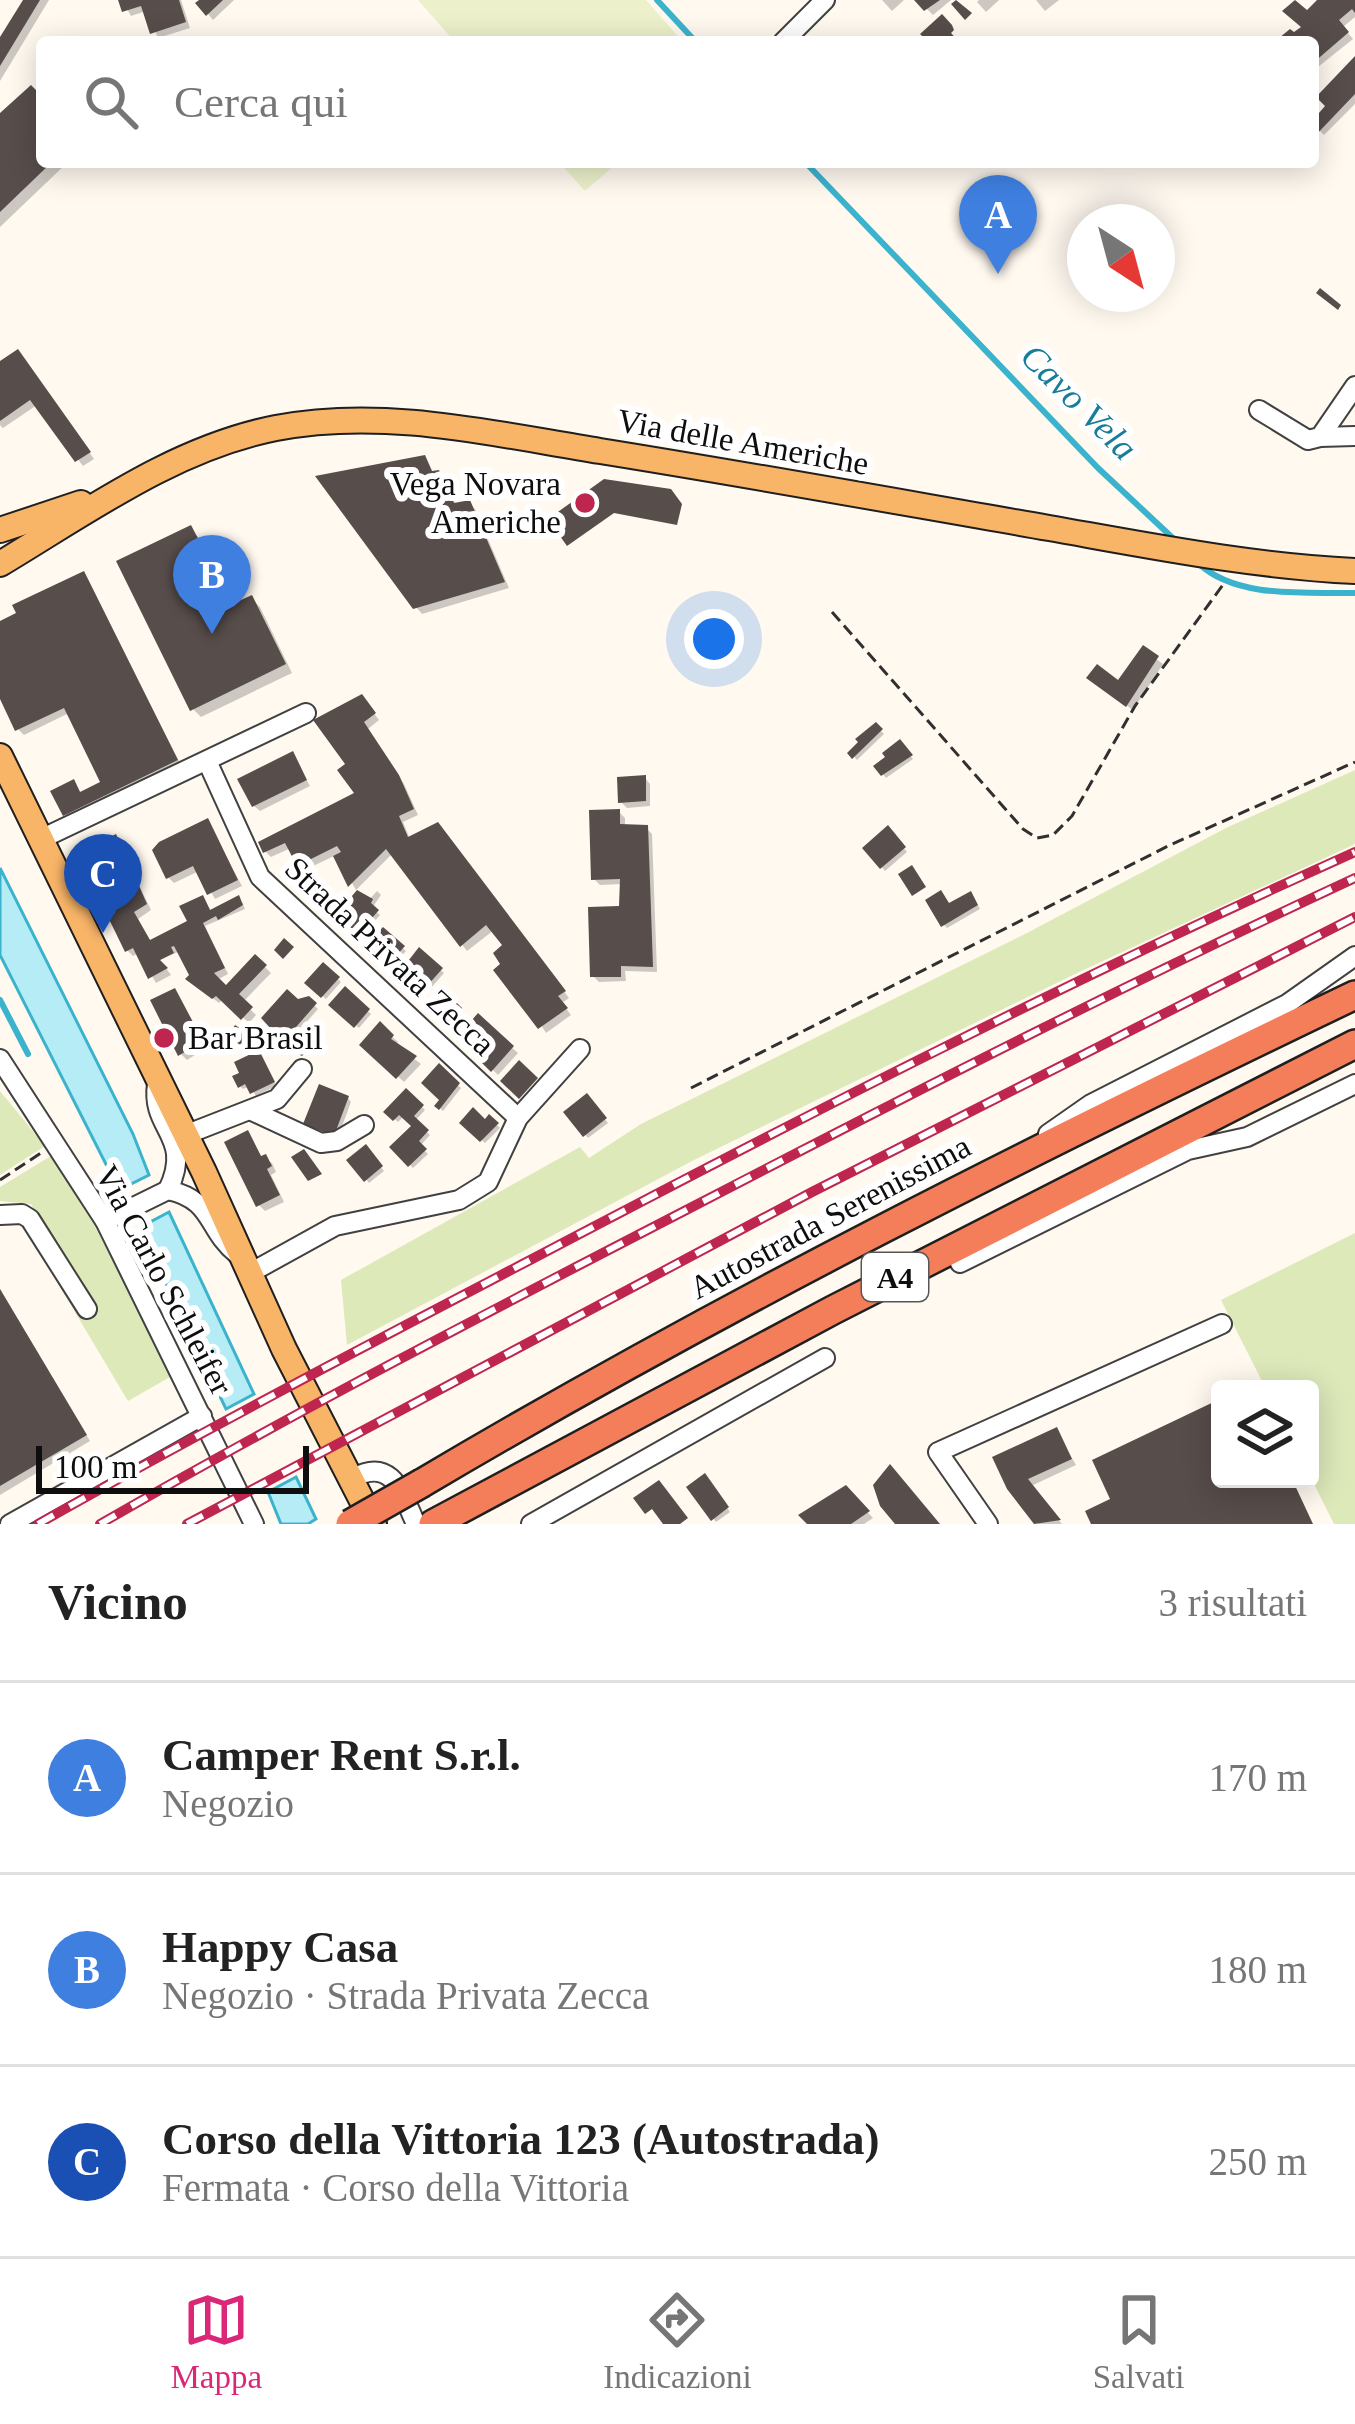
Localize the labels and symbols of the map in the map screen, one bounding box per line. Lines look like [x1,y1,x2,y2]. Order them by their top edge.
pin: A [959,175,1037,274]
north arrow [1067,204,1175,312]
water label: Cavo Vela [1013,336,1145,468]
street label: Via delle Americhe [615,402,871,482]
place label: Vega Novara Americhe [390,466,561,540]
marker: Vega Novara Americhe [572,490,598,516]
pin: B [173,535,251,634]
your location [684,609,744,669]
pin: C [64,834,142,933]
street label: Strada Privata Zecca [278,850,502,1063]
place label: Bar Brasil [188,1020,323,1056]
marker: Bar Brasil [151,1025,177,1051]
street label: Autostrada Serenissima [684,1128,977,1306]
street label: Via Carlo Schleifer [88,1159,240,1401]
road number: A4 [862,1253,928,1301]
scale bar [36,1440,309,1493]

